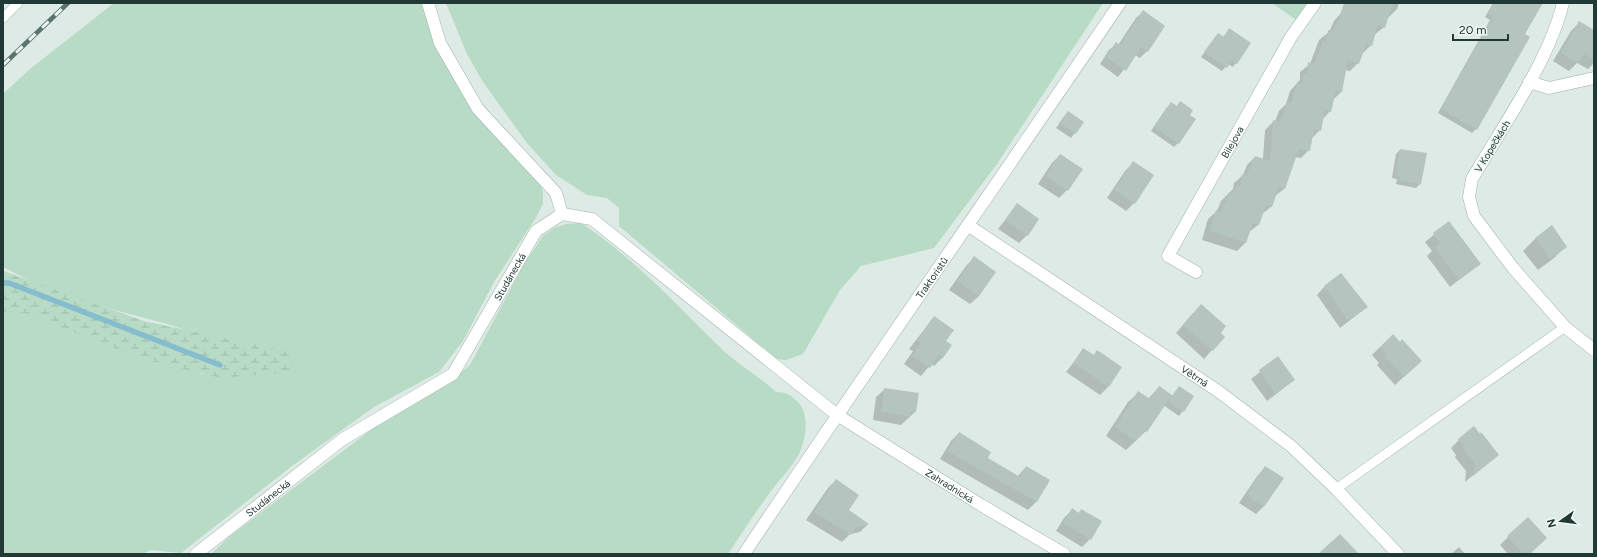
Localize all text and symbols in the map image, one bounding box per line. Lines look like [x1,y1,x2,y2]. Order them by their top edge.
scale bar [1453,16,1508,42]
text: 20 m [1459,23,1487,37]
street label: V Kopečkách [1472,117,1513,175]
street label: Bilejova [1218,124,1247,161]
street label: Studánecká [491,251,529,303]
street label: Traktoristů [913,255,951,301]
street label: Větrná [1178,362,1211,390]
street label: Zahradnická [923,466,976,506]
street label: Studánecká [243,477,293,520]
north arrow [1541,501,1581,541]
text: N [1544,518,1559,529]

